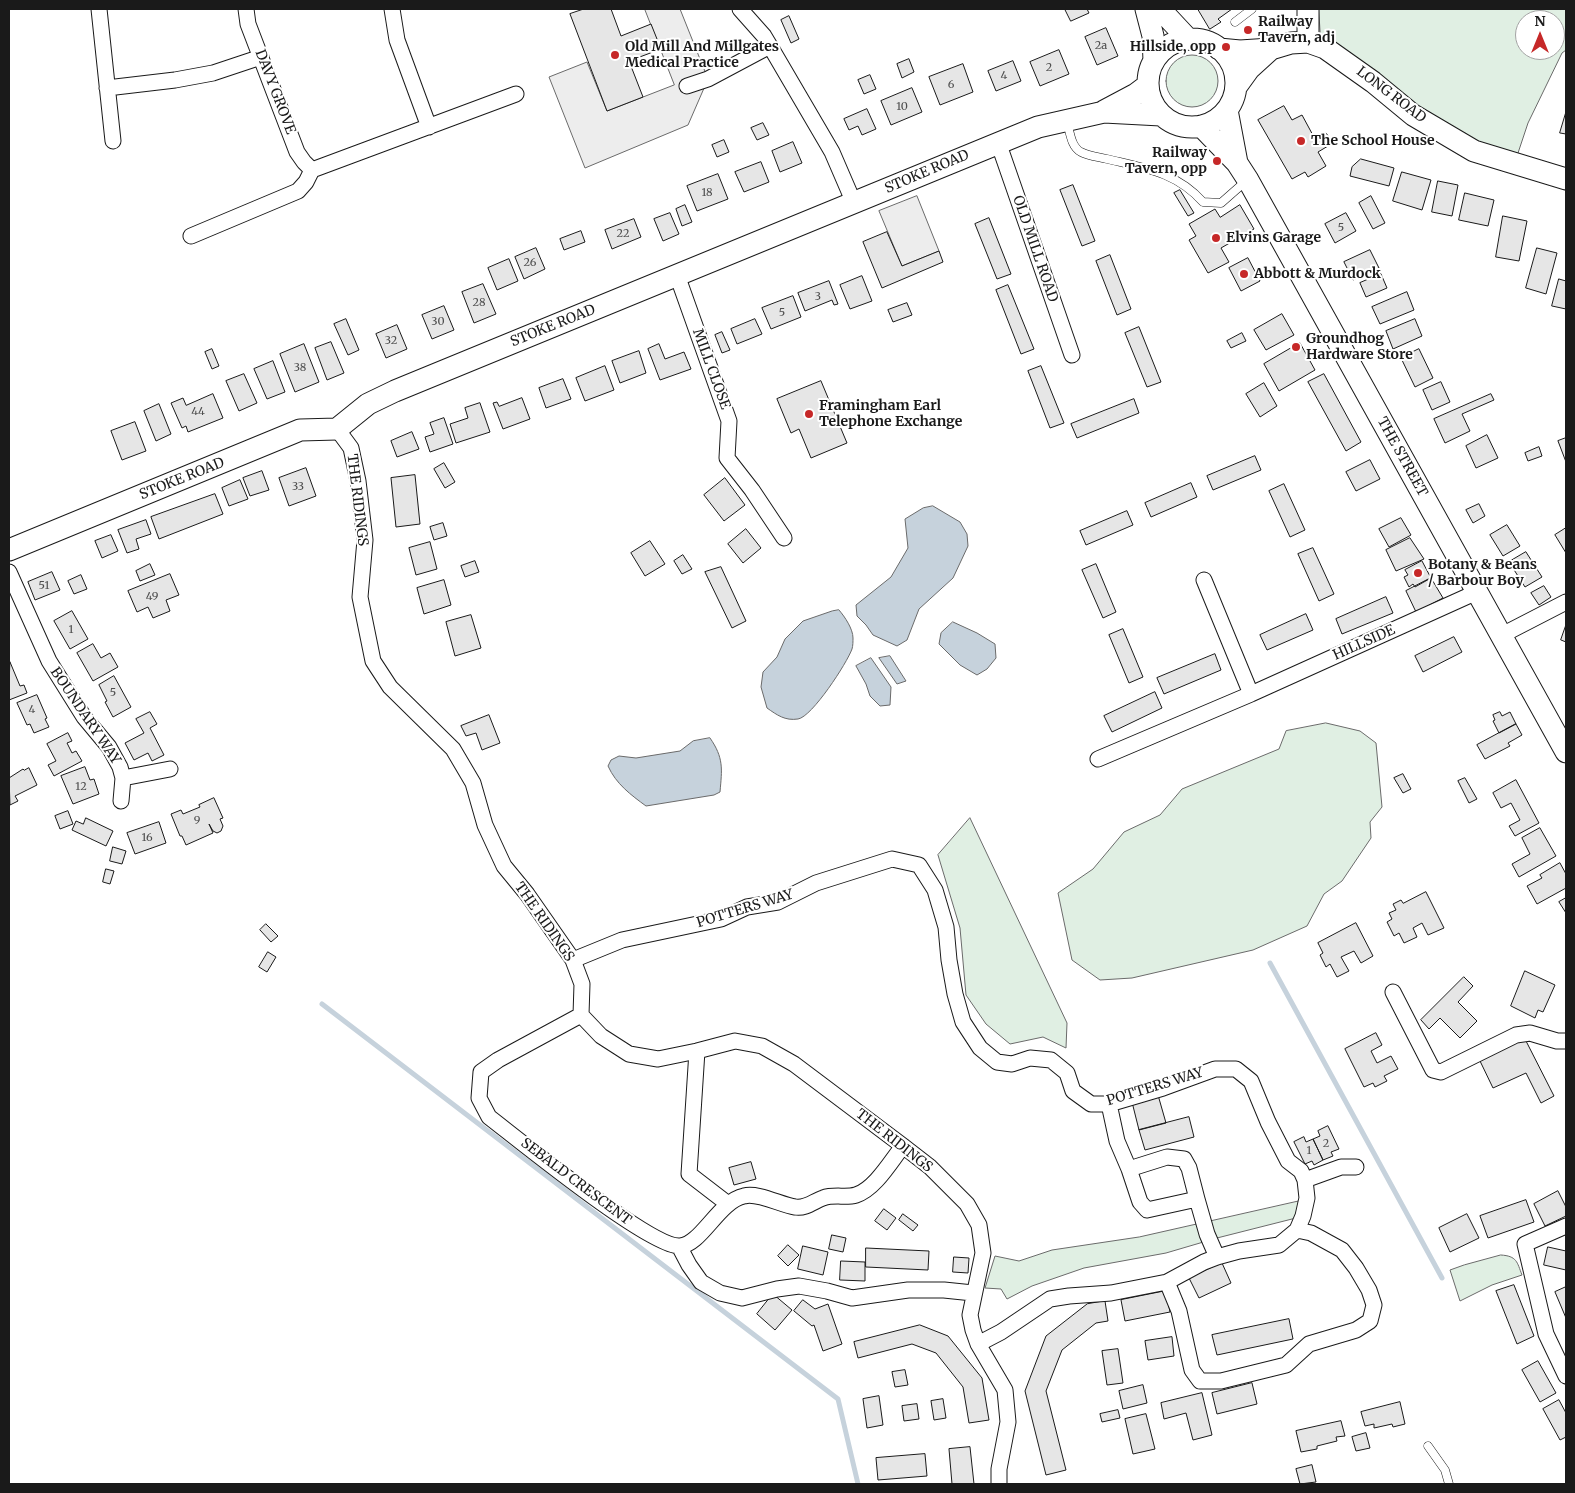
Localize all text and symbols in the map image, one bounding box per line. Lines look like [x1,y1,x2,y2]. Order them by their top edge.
north arrow [1515,10,1565,60]
text: N [1534,12,1546,30]
place label: Railway Tavern, adj [1258,14,1335,46]
marker: Railway Tavern, adj [1242,24,1254,36]
place label: Old Mill And Millgates Medical Practice [625,39,779,72]
house number: 2a [1095,39,1107,53]
place label: Hillside, opp [1130,39,1216,55]
marker: Hillside, opp [1220,41,1232,53]
street label: DAVY GROVE [251,47,299,137]
marker: Old Mill And Millgates Medical Practice [609,49,621,61]
house number: 2 [1046,61,1052,75]
street label: LONG ROAD [1353,63,1429,127]
house number: 4 [1001,69,1007,83]
house number: 6 [948,78,954,92]
house number: 10 [896,100,908,114]
place label: The School House [1311,133,1435,149]
marker: The School House [1295,135,1307,147]
place label: Railway Tavern, opp [1125,145,1207,178]
street label: STOKE ROAD [882,147,972,197]
marker: Railway Tavern, opp [1211,155,1223,167]
house number: 18 [701,186,713,200]
street label: OLD MILL ROAD [1009,193,1061,305]
house number: 5 [1338,221,1344,235]
house number: 22 [617,227,629,241]
place label: Elvins Garage [1226,230,1321,246]
marker: Elvins Garage [1210,232,1222,244]
house number: 26 [524,256,536,270]
place label: Abbott & Murdock [1254,266,1381,282]
marker: Abbott & Murdock [1238,268,1250,280]
house number: 3 [815,290,821,304]
house number: 28 [473,296,485,310]
street label: STOKE ROAD [508,301,598,351]
house number: 5 [779,306,785,320]
house number: 30 [431,315,445,329]
street label: MILL CLOSE [689,326,733,412]
place label: Groundhog Hardware Store [1306,331,1413,364]
house number: 32 [385,334,397,348]
marker: Groundhog Hardware Store [1290,341,1302,353]
house number: 38 [294,361,306,375]
place label: Framingham Earl Telephone Exchange [819,398,962,431]
house number: 44 [191,405,205,419]
marker: Framingham Earl Telephone Exchange [803,408,815,420]
street label: THE STREET [1373,414,1431,500]
street label: THE RIDINGS [343,453,371,547]
street label: STOKE ROAD [137,454,227,504]
house number: 33 [292,480,304,494]
place label: Botany & Beans / Barbour Boy [1428,557,1537,590]
marker: Botany & Beans / Barbour Boy [1412,567,1424,579]
house number: 51 [39,579,49,593]
house number: 49 [146,590,158,604]
street label: HILLSIDE [1330,622,1398,664]
house number: 1 [69,623,73,637]
street label: BOUNDARY WAY [46,664,124,768]
house number: 5 [110,686,116,700]
house number: 4 [29,703,35,717]
house number: 12 [75,780,87,794]
house number: 9 [194,814,200,828]
house number: 16 [141,831,153,845]
street label: THE RIDINGS [511,879,577,965]
street label: POTTERS WAY [695,886,795,932]
street label: POTTERS WAY [1105,1064,1205,1110]
street label: THE RIDINGS [852,1106,936,1176]
street label: SEBALD CRESCENT [517,1135,635,1229]
house number: 2 [1323,1137,1329,1151]
house number: 1 [1307,1144,1311,1158]

